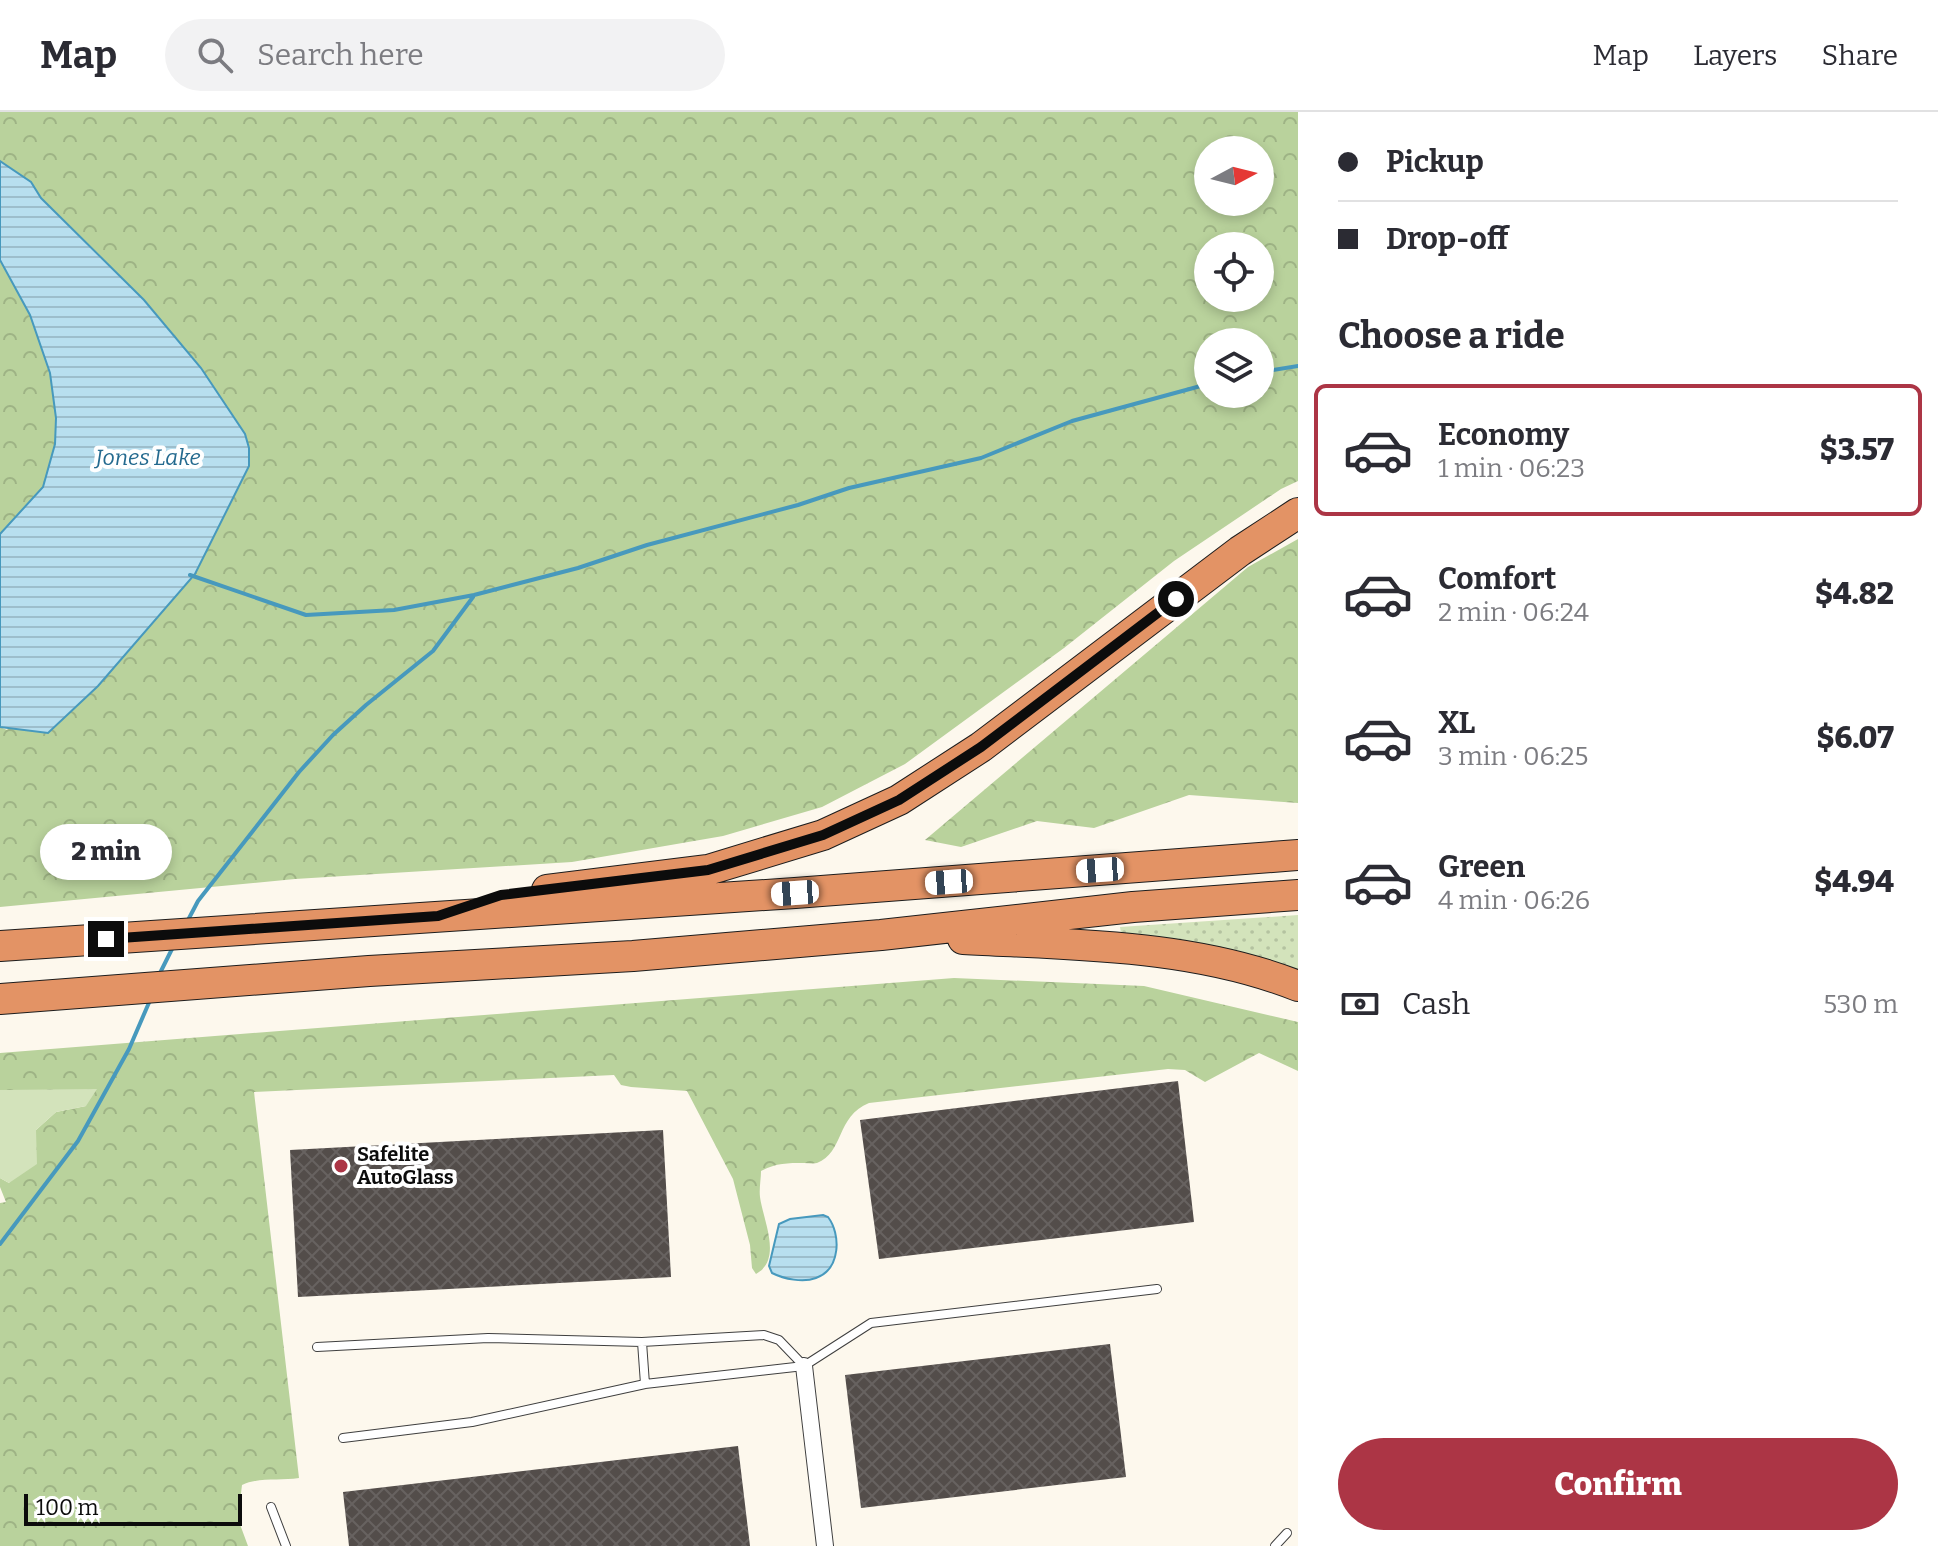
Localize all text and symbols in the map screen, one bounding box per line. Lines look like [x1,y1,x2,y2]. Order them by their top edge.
search box [165,19,725,91]
text: Map [40,32,117,78]
icon: search [193,33,237,77]
text: Search here [257,37,424,73]
text: Map [1592,39,1649,72]
text: Layers [1693,39,1777,72]
text: Share [1821,39,1898,72]
north arrow [1194,136,1274,216]
map controls [1194,136,1274,408]
text: Pickup [1386,144,1484,180]
text: Drop-off [1386,221,1508,257]
button: locate [1194,232,1274,312]
text: Choose a ride [1338,314,1565,358]
button: layers [1194,328,1274,408]
icon: car [1342,414,1414,486]
text: Economy [1438,417,1569,453]
text: $3.57 [1820,432,1894,468]
water label: Jones Lake [94,444,200,471]
text: 1 min · 06:23 [1438,453,1585,484]
icon: car [1342,558,1414,630]
text: Comfort [1438,561,1556,597]
text: $4.82 [1815,576,1894,612]
route start [1158,581,1194,617]
text: 2 min · 06:24 [1438,597,1589,628]
icon: car [1342,702,1414,774]
text: XL [1438,705,1475,741]
text: $6.07 [1816,720,1894,756]
text: 3 min · 06:25 [1438,741,1588,772]
callout: 2 min [40,823,172,879]
text: 2 min [71,836,141,867]
icon: car [1342,846,1414,918]
text: Green [1438,849,1525,885]
car [1075,856,1125,884]
text: $4.94 [1814,864,1894,900]
car [924,868,974,896]
car [770,879,820,907]
text: 4 min · 06:26 [1438,885,1590,916]
route end [88,921,124,957]
icon: cash [1338,982,1382,1026]
text: Cash [1402,986,1470,1022]
text: 530 m [1823,989,1898,1020]
place label: Safelite AutoGlass [357,1142,454,1189]
marker: Safelite AutoGlass [332,1157,350,1175]
button: Confirm [1338,1438,1898,1530]
scale bar [24,1490,242,1526]
text: 100 m [36,1494,99,1521]

